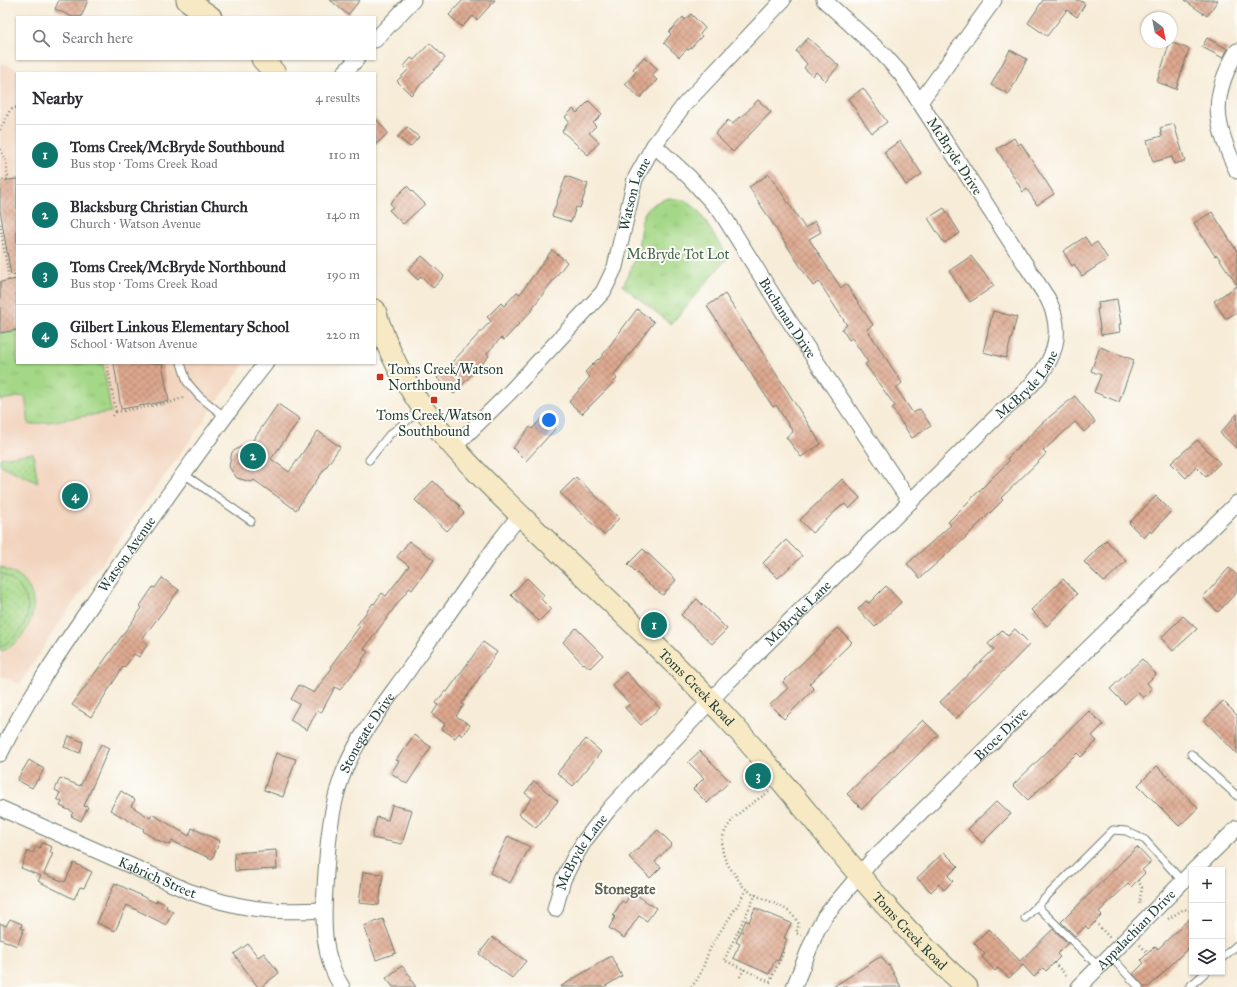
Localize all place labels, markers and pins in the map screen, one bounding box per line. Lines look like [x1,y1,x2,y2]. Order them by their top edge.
place label: Toms Creek/Watson Northbound [388,361,504,394]
marker: Toms Creek/Watson Northbound [375,372,385,382]
marker: Toms Creek/Watson Southbound [429,395,439,405]
place label: Toms Creek/Watson Southbound [376,407,492,440]
pin: 2 [240,441,266,471]
pin: 4 [62,481,88,511]
pin: 1 [641,610,667,640]
pin: 3 [745,761,771,791]

